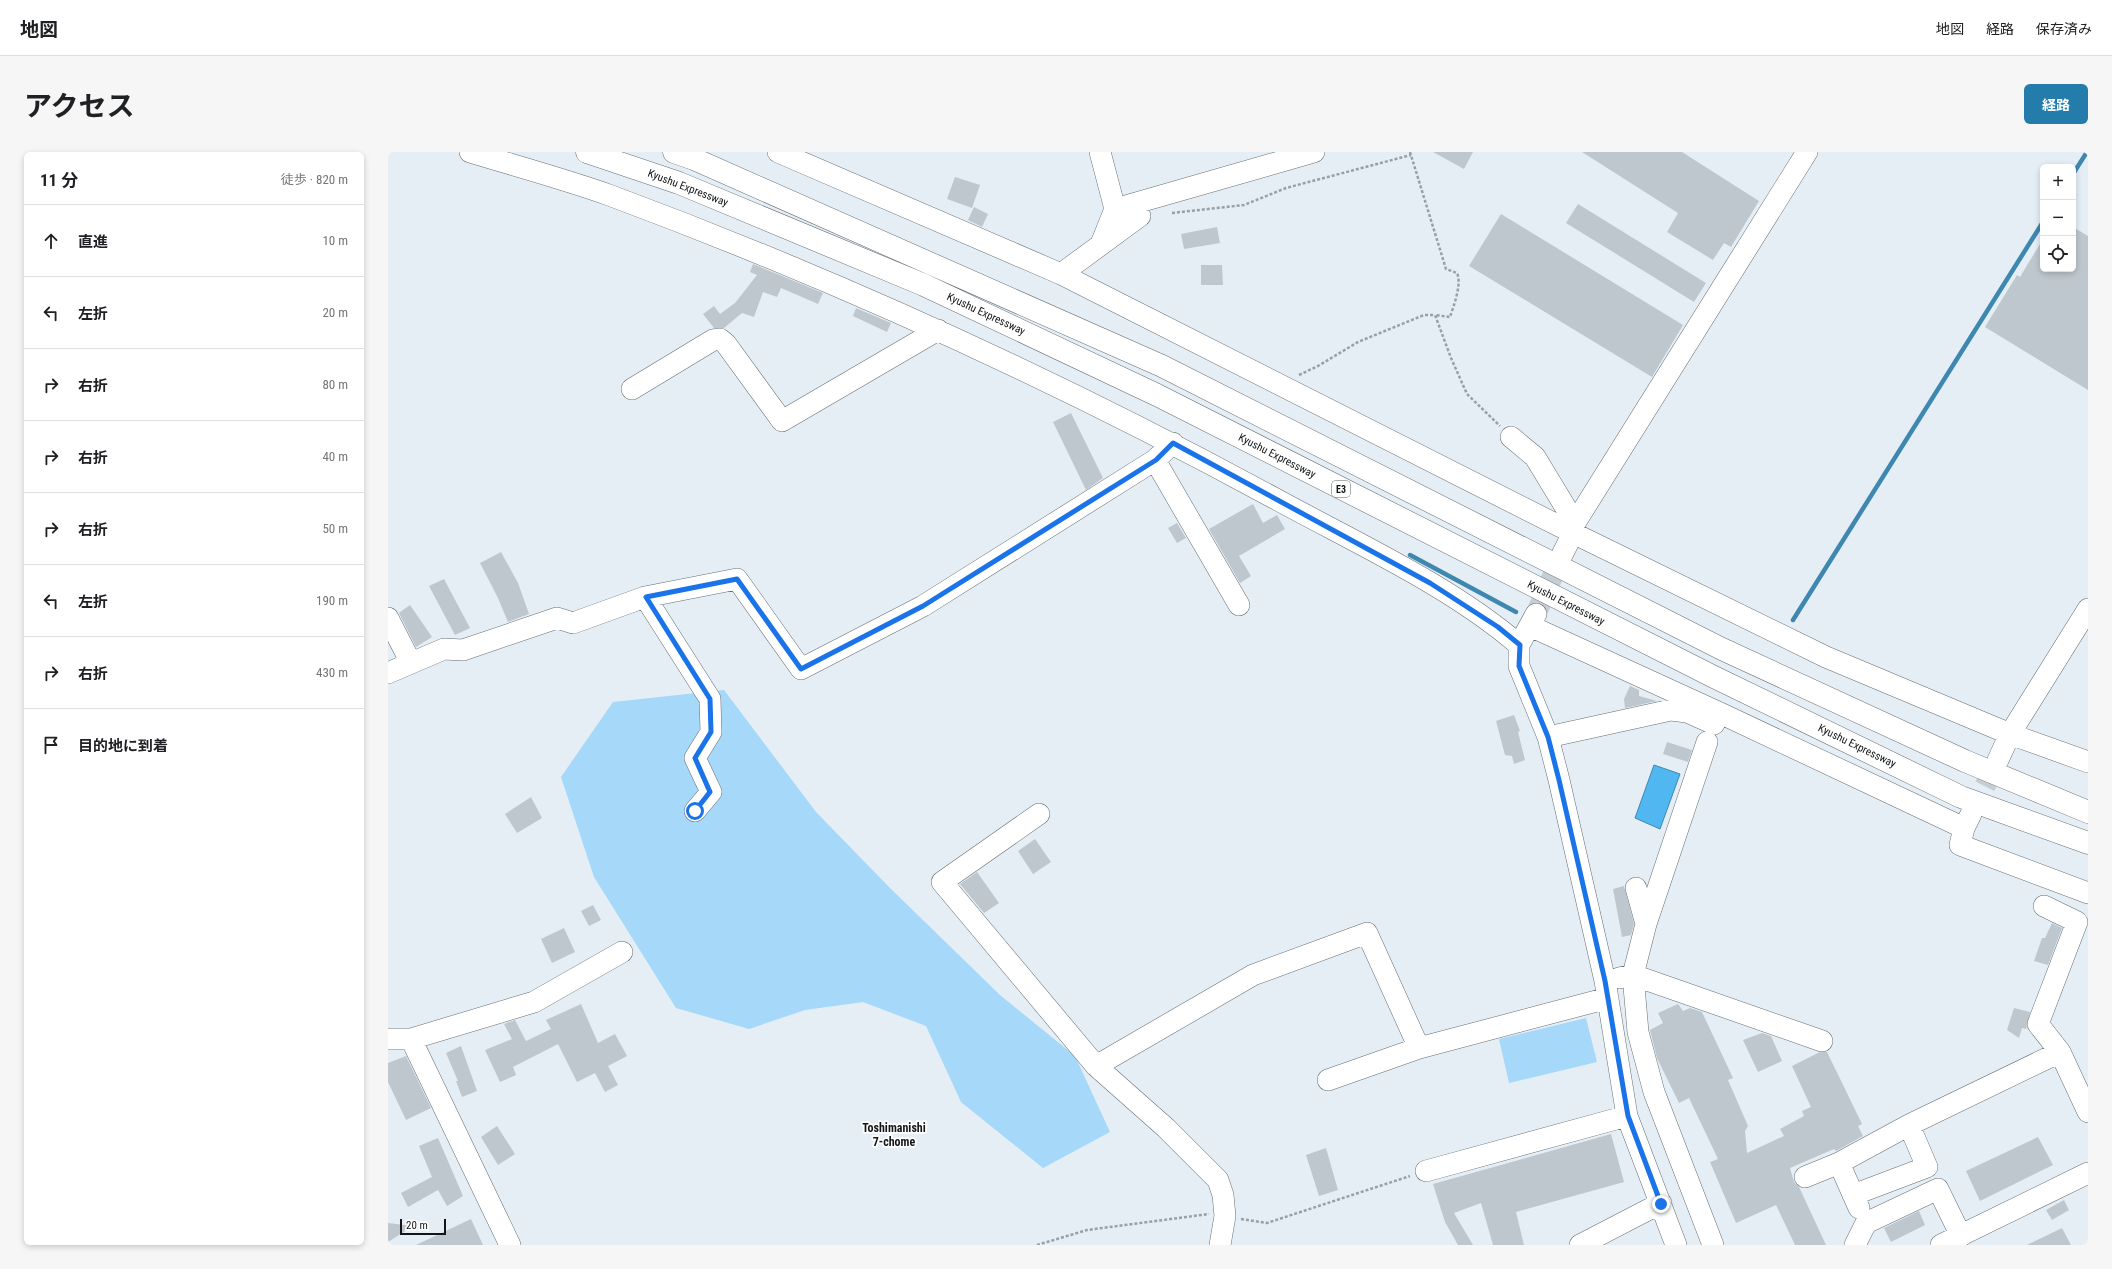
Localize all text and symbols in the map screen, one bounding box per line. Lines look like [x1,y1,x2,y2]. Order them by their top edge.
text: 地図 [20,18,58,41]
text: 地図 [1936,21,1964,37]
text: 経路 [1986,21,2014,37]
text: 保存済み [2036,21,2092,37]
button: 経路 [2024,84,2088,124]
text: アクセス [24,90,135,123]
map controls [2040,164,2076,272]
button: + [2040,164,2076,200]
street label: Kyushu Expressway [646,167,730,209]
text: 11 分 [40,170,78,190]
text: 徒歩 · 820 m [281,172,348,187]
button: − [2040,200,2076,236]
icon: ahead [40,230,62,252]
text: 直進 [78,233,108,251]
text: 10 m [322,233,348,248]
button: locate [2040,236,2076,272]
street label: Kyushu Expressway [945,290,1028,338]
icon: left [40,302,62,324]
text: 左折 [78,305,108,323]
text: 20 m [322,305,348,320]
icon: right [40,374,62,396]
text: 右折 [78,377,108,395]
text: 80 m [322,377,348,392]
street label: Kyushu Expressway [1236,431,1318,481]
icon: right [40,446,62,468]
text: 右折 [78,449,108,467]
text: 40 m [322,449,348,464]
road number: E3 [1332,481,1350,497]
icon: right [40,518,62,540]
text: 右折 [78,521,108,539]
text: 50 m [322,521,348,536]
street label: Kyushu Expressway [1525,578,1607,628]
icon: left [40,590,62,612]
text: 左折 [78,593,108,611]
text: 190 m [316,593,348,608]
icon: right [40,662,62,684]
text: 右折 [78,665,108,683]
text: 430 m [316,665,348,680]
street label: Kyushu Expressway [1816,722,1898,771]
icon: arrive [40,734,62,756]
text: 目的地に到着 [78,737,168,755]
route start [686,802,704,820]
district label: Toshimanishi 7-chome [862,1121,926,1149]
route end [1652,1195,1670,1213]
scale bar [400,1217,446,1236]
text: 20 m [406,1219,428,1232]

